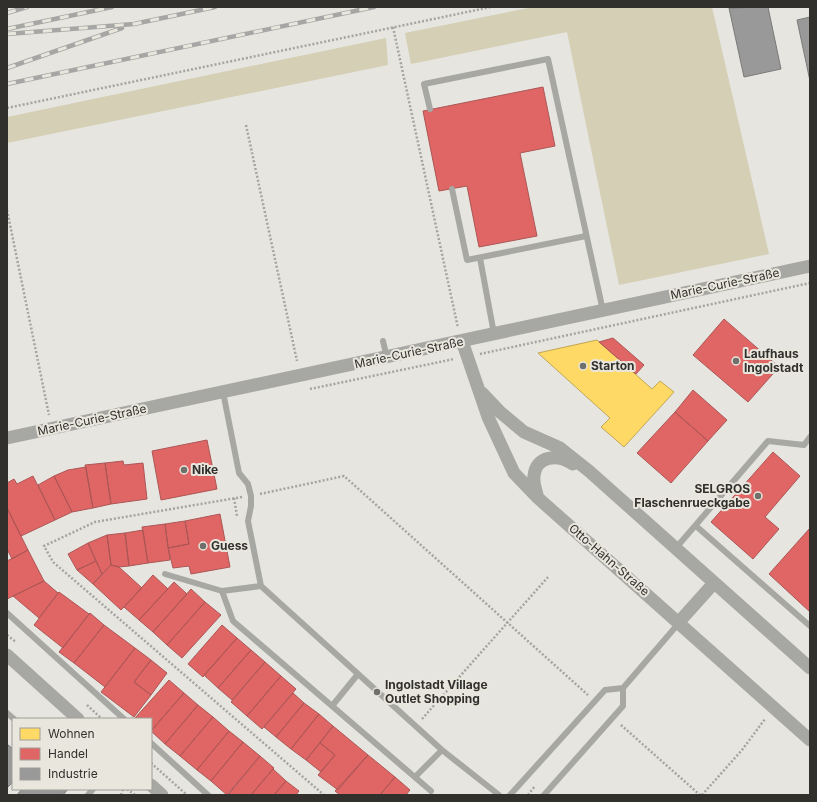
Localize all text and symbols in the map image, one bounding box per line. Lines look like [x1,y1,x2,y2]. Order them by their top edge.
street label: Marie-Curie-Straße [669,265,781,302]
street label: Marie-Curie-Straße [353,334,465,371]
place label: Laufhaus Ingolstadt [744,346,804,375]
marker: Laufhaus Ingolstadt [731,356,741,366]
place label: Starton [591,358,635,373]
marker: Starton [578,361,588,371]
street label: Marie-Curie-Straße [36,401,148,438]
place label: Nike [192,462,218,477]
marker: Nike [179,465,189,475]
place label: SELGROS Flaschenrueckgabe [634,481,750,510]
marker: SELGROS Flaschenrueckgabe [753,491,763,501]
street label: Otto-Hahn-Straße [566,521,653,599]
place label: Guess [211,538,248,553]
marker: Guess [198,541,208,551]
place label: Ingolstadt Village Outlet Shopping [385,677,488,706]
marker: Ingolstadt Village Outlet Shopping [372,687,382,697]
legend [12,718,152,790]
text: Wohnen [48,726,95,741]
text: Handel [48,746,88,761]
text: Industrie [48,766,98,781]

